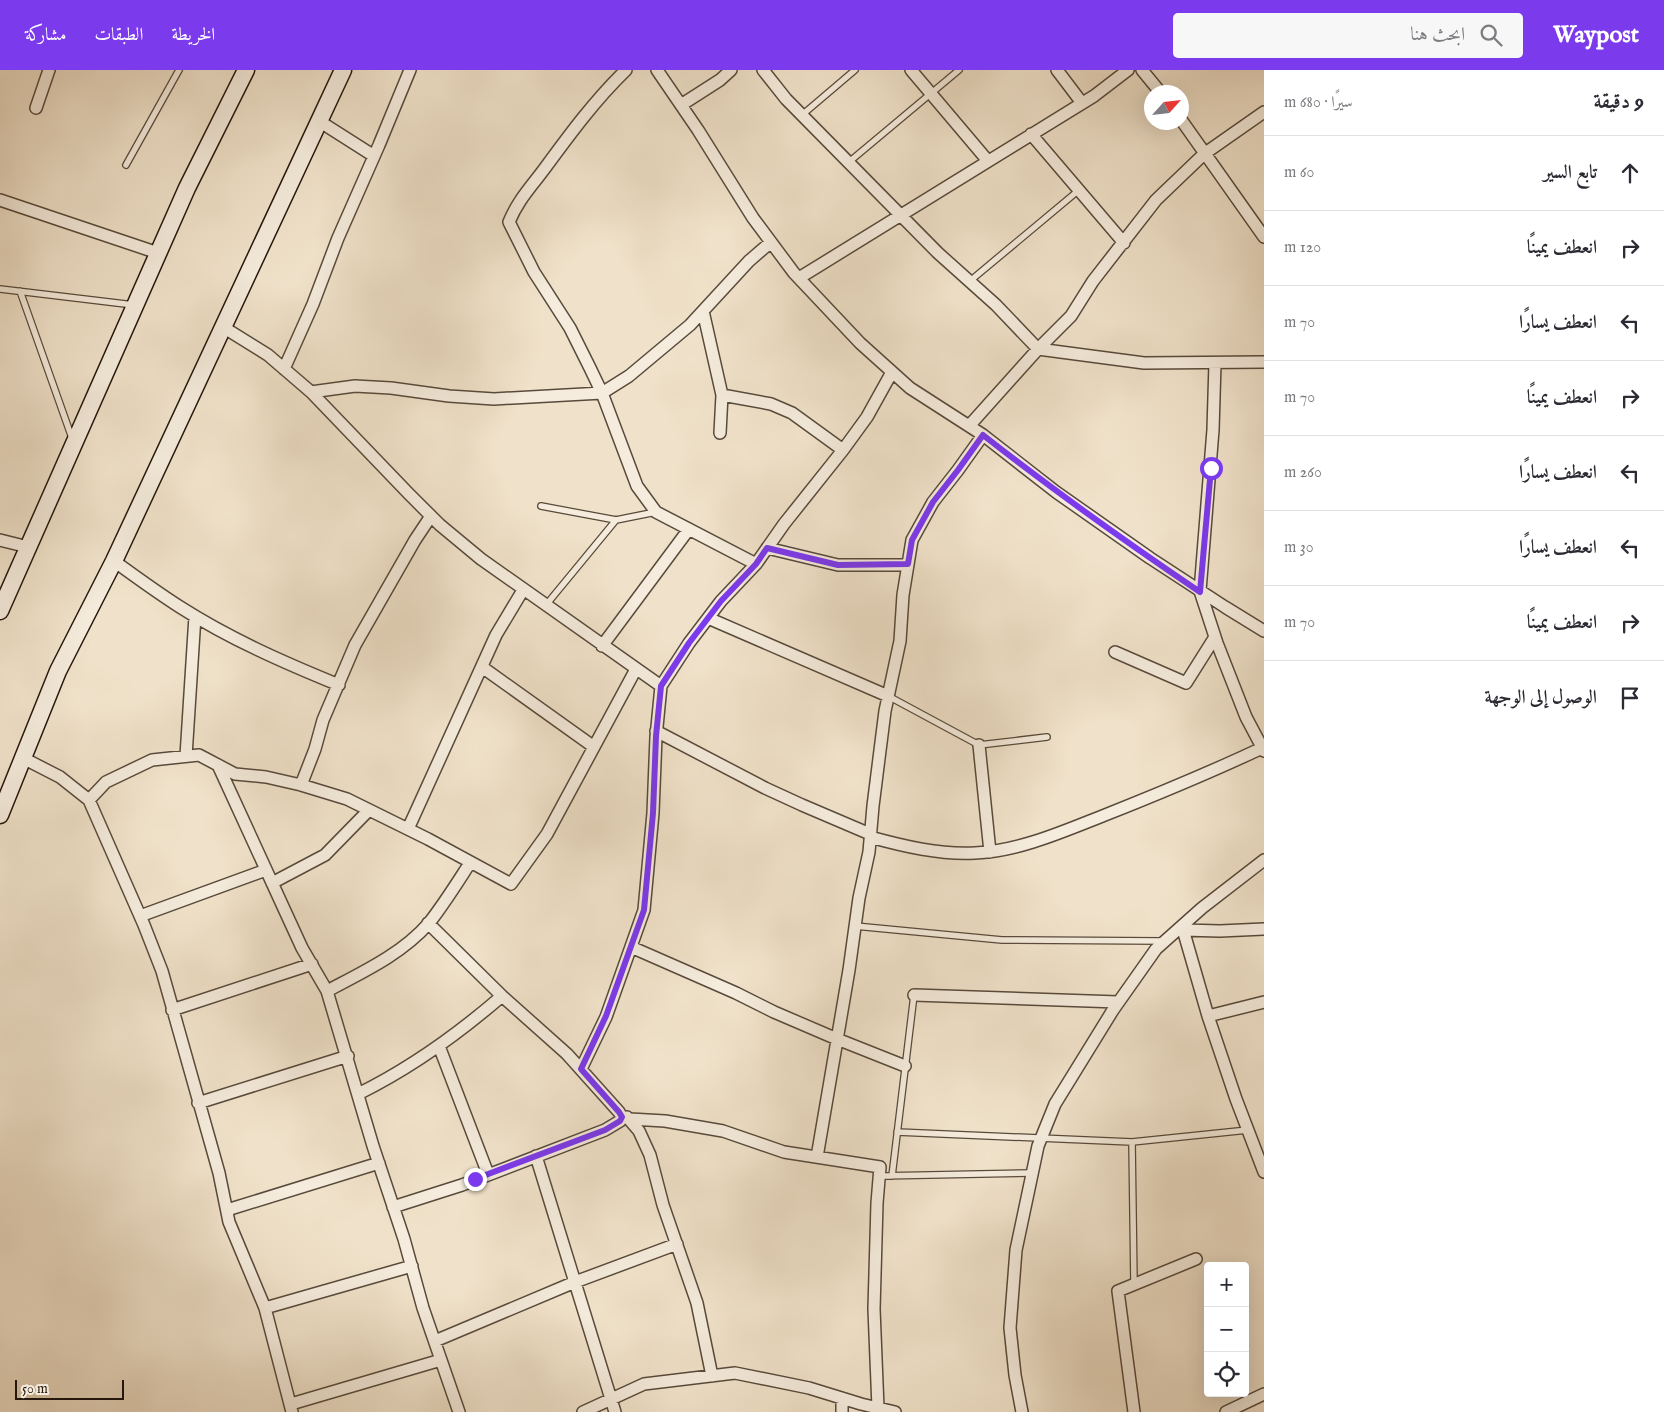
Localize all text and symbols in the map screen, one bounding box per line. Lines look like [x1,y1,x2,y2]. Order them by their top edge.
search box [1173,13,1523,58]
text: Waypost [1553,20,1639,51]
icon: search [1477,21,1505,49]
text: ابحث هنا [1410,23,1465,47]
text: مشاركة [25,24,66,47]
text: الطبقات [94,24,143,47]
text: الخريطة [171,24,215,47]
north arrow [1144,85,1189,130]
text: 9 دقيقة [1594,89,1644,116]
text: سيرًا · 680 m [1284,93,1353,113]
icon: ahead [1616,159,1644,187]
text: تابع السير [1543,161,1597,185]
text: 60 m [1284,163,1314,183]
icon: right [1616,234,1644,262]
text: انعطف يمينًا [1527,236,1597,260]
text: 120 m [1284,238,1321,258]
icon: left [1616,309,1644,337]
text: انعطف يسارًا [1519,311,1597,335]
text: 70 m [1284,313,1315,333]
icon: right [1616,384,1644,412]
text: انعطف يمينًا [1527,386,1597,410]
text: 70 m [1284,388,1315,408]
route start [1200,457,1223,480]
icon: left [1616,459,1644,487]
text: انعطف يسارًا [1519,461,1597,485]
text: 260 m [1284,463,1322,483]
icon: left [1616,534,1644,562]
text: انعطف يسارًا [1519,536,1597,560]
text: 30 m [1284,538,1314,558]
icon: right [1616,609,1644,637]
text: انعطف يمينًا [1527,611,1597,635]
text: 70 m [1284,613,1315,633]
icon: arrive [1616,684,1644,712]
text: الوصول إلى الوجهة [1485,686,1597,710]
route end [464,1168,487,1191]
map controls [1204,1262,1249,1397]
button: + [1204,1262,1249,1307]
button: − [1204,1307,1249,1352]
button: locate [1204,1352,1249,1397]
scale bar [15,1377,124,1400]
text: 50 m [22,1380,48,1398]

